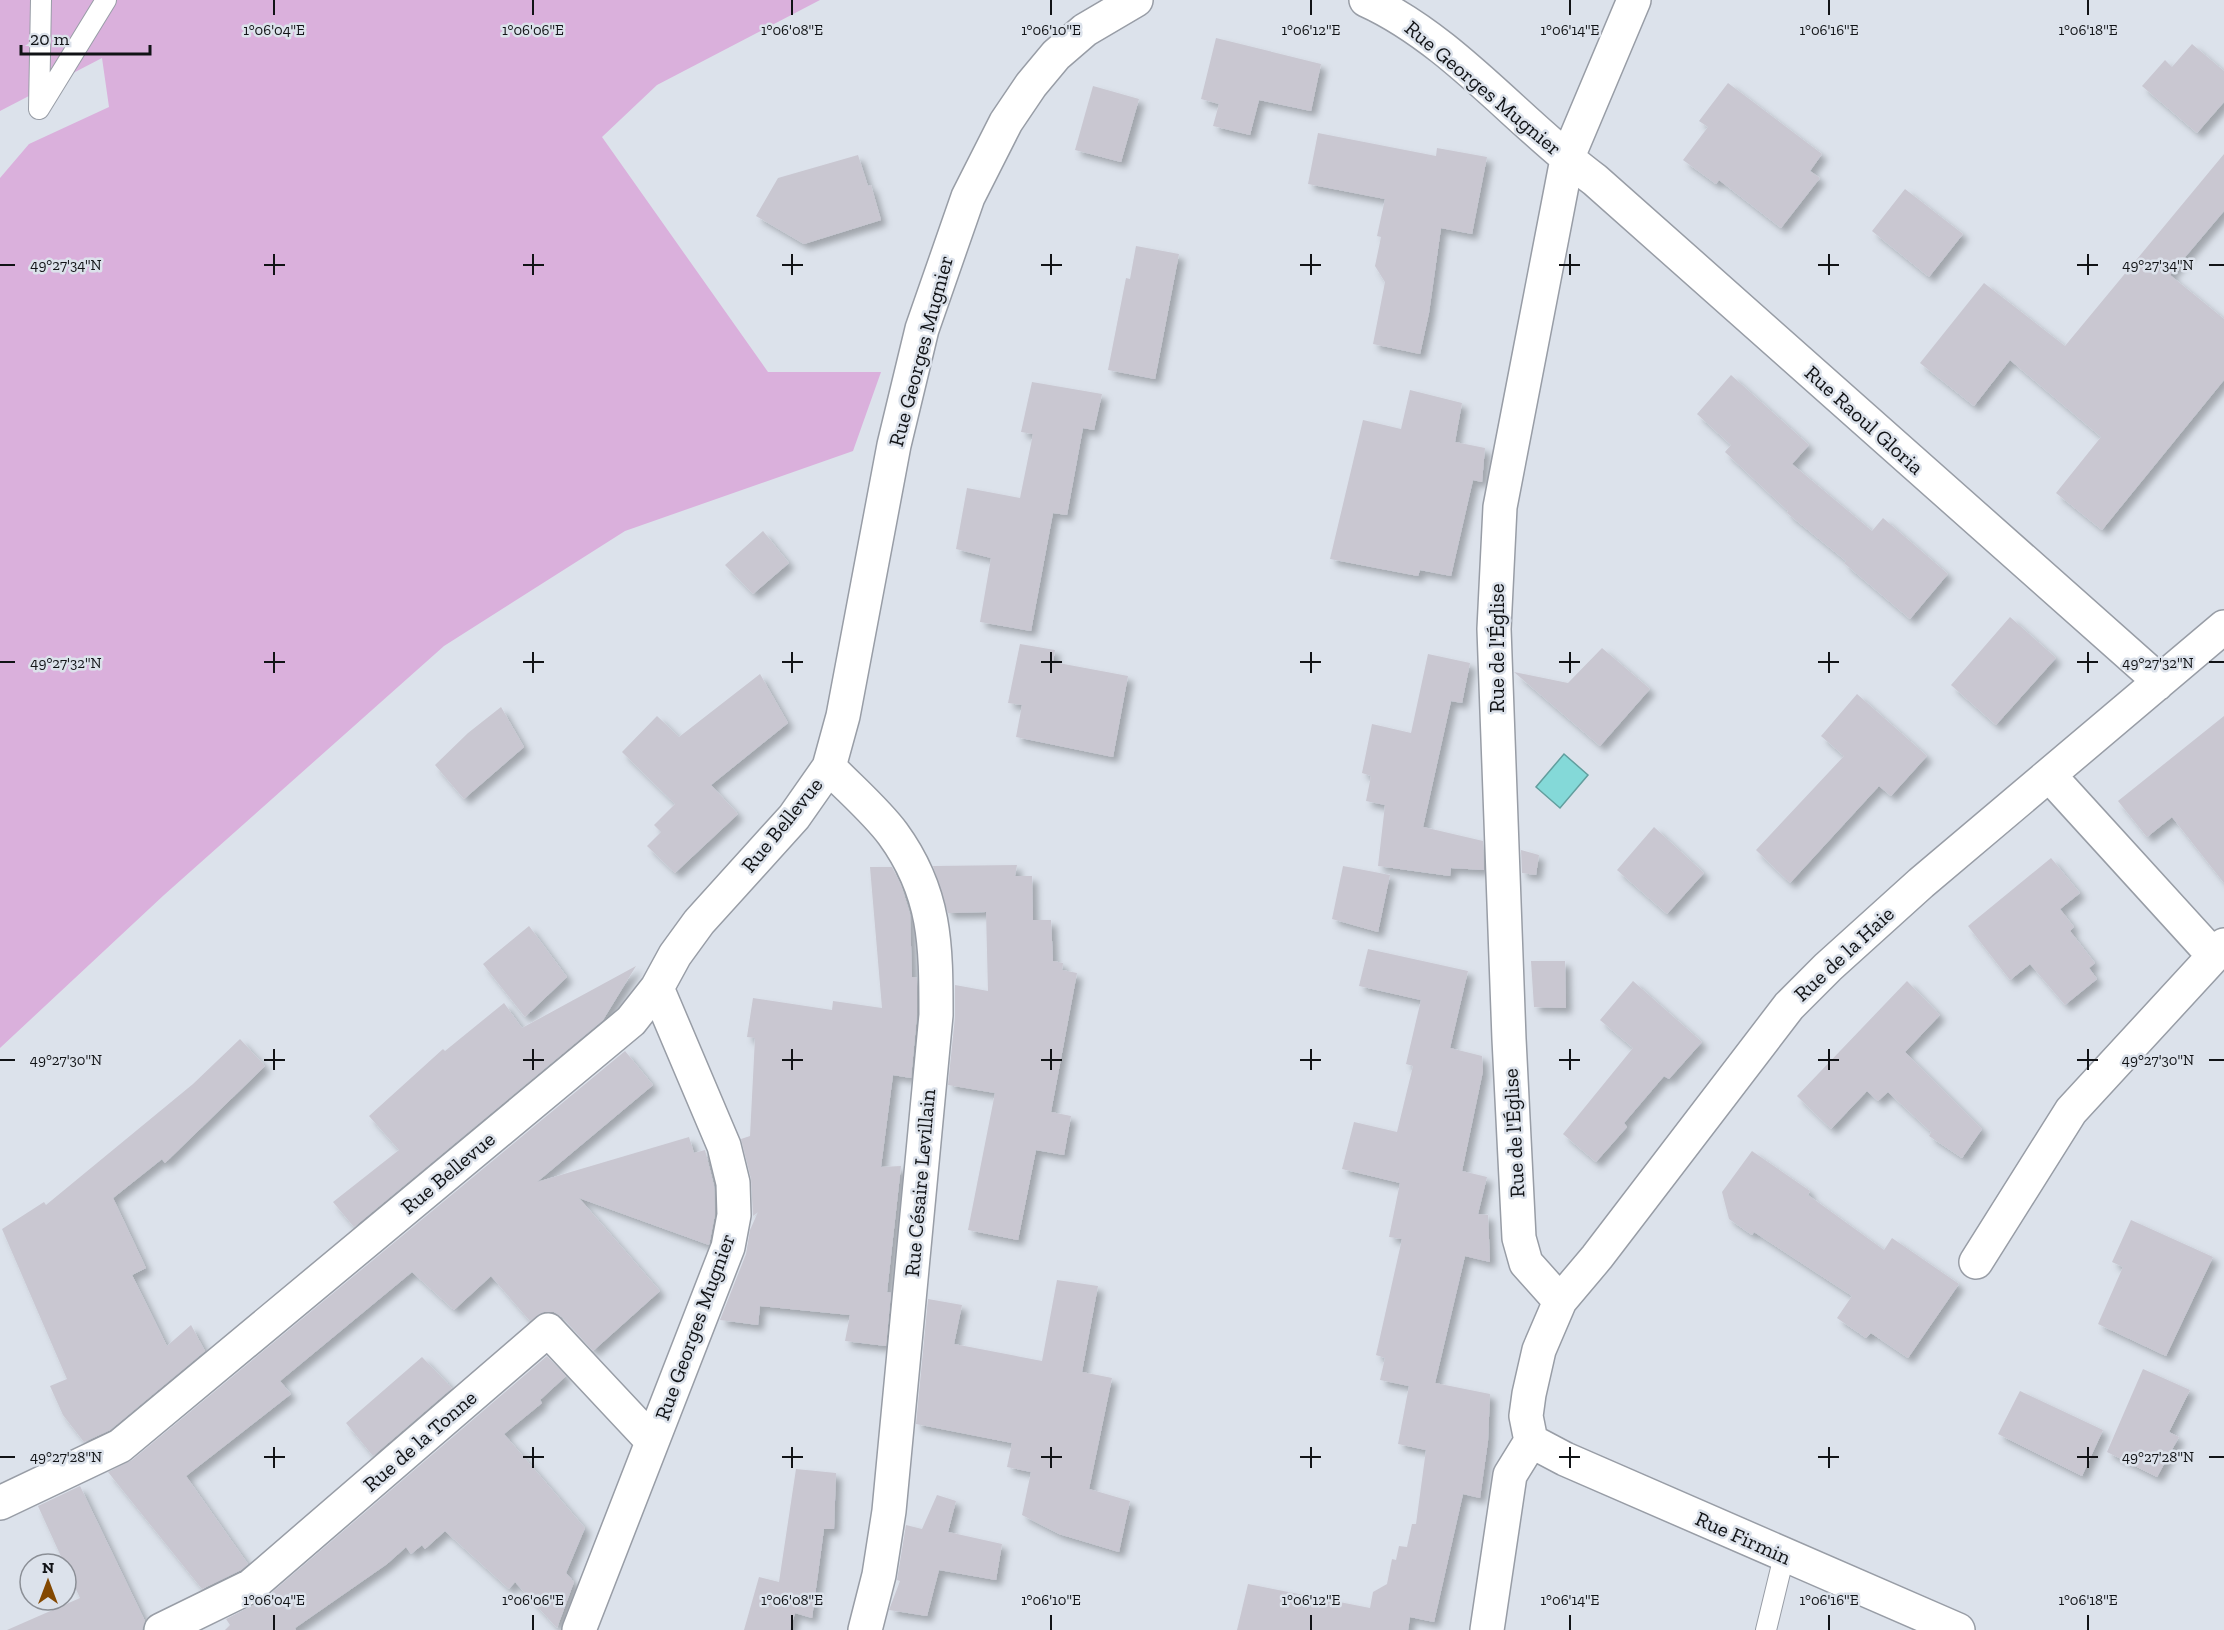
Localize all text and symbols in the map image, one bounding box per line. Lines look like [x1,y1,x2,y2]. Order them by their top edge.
street label: Rue Georges Mugnier [1400,15,1567,160]
scale bar [21,18,150,56]
text: 1°06'04"E [243,21,305,39]
text: 1°06'06"E [502,21,564,39]
text: 1°06'08"E [761,21,823,39]
text: 1°06'10"E [1021,21,1081,39]
text: 1°06'12"E [1282,21,1341,39]
text: 1°06'14"E [1541,21,1600,39]
text: 1°06'16"E [1800,21,1859,39]
text: 1°06'18"E [2058,21,2118,39]
text: 20 m [30,28,70,50]
street label: Rue Georges Mugnier [883,253,958,449]
text: 49°27'34"N [30,256,102,274]
text: 49°27'34"N [2122,256,2194,274]
street label: Rue Raoul Gloria [1800,360,1929,479]
street label: Rue de l'Église [1484,583,1509,713]
text: 49°27'32"N [30,654,102,672]
text: 49°27'32"N [2122,654,2194,672]
street label: Rue Bellevue [736,772,828,877]
street label: Rue de la Haie [1788,901,1899,1006]
text: 49°27'30"N [30,1051,102,1069]
text: 49°27'30"N [2122,1051,2194,1069]
street label: Rue de l'Église [1498,1068,1529,1198]
street label: Rue Césaire Levillain [899,1088,940,1278]
street label: Rue Bellevue [396,1126,500,1219]
street label: Rue Georges Mugnier [649,1230,740,1424]
street label: Rue de la Tonne [358,1385,482,1497]
text: 49°27'28"N [30,1448,102,1466]
text: 49°27'28"N [2122,1448,2194,1466]
street label: Rue Firmin [1692,1505,1795,1570]
north arrow [18,1552,78,1612]
text: N [42,1558,54,1577]
text: 1°06'04"E [243,1591,305,1609]
text: 1°06'06"E [502,1591,564,1609]
text: 1°06'08"E [761,1591,823,1609]
text: 1°06'10"E [1021,1591,1081,1609]
text: 1°06'12"E [1282,1591,1341,1609]
text: 1°06'14"E [1541,1591,1600,1609]
text: 1°06'16"E [1800,1591,1859,1609]
text: 1°06'18"E [2058,1591,2118,1609]

